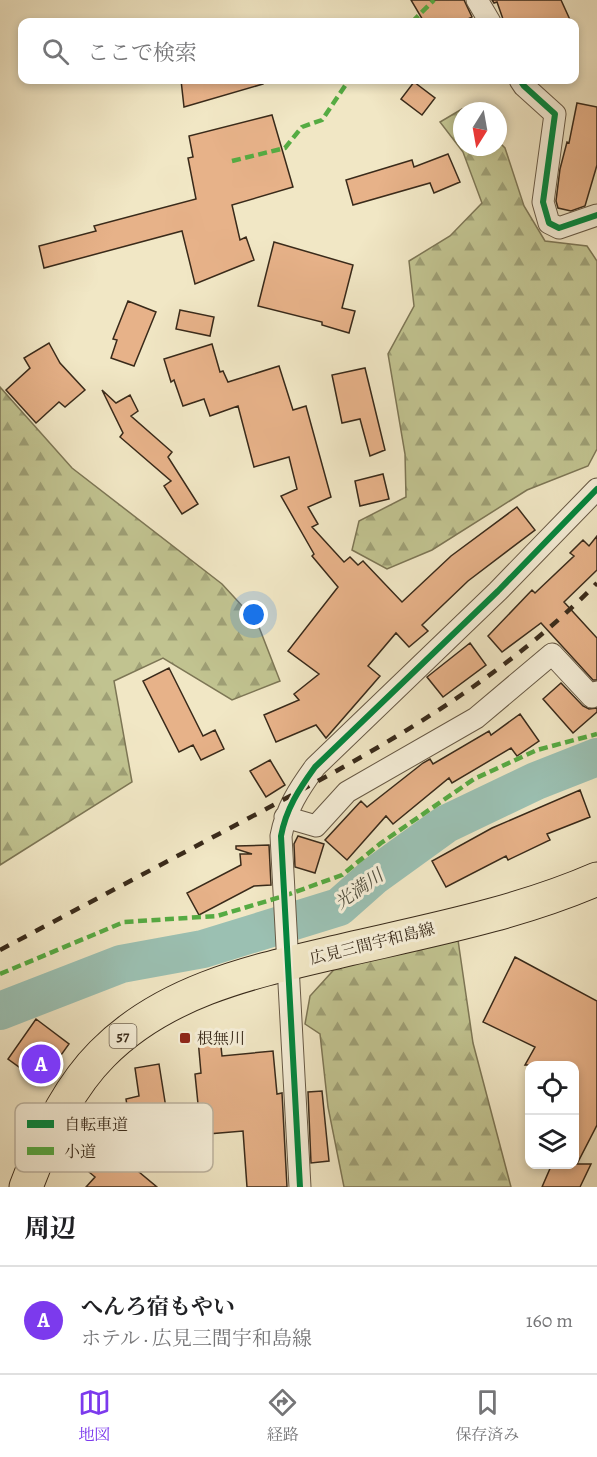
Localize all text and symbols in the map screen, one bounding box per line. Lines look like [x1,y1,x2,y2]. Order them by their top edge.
search box [18,18,579,84]
icon: search [39,35,72,68]
text: ここで検索 [87,38,197,68]
north arrow [453,102,507,156]
your location [239,600,268,629]
water label: 光満川 [330,863,390,914]
street label: 広見三間宇和島線 [307,918,437,970]
road number: 57 [110,1024,136,1048]
place label: 根無川 [197,1028,245,1050]
marker: 根無川 [178,1031,192,1045]
pin: A [22,1042,60,1086]
map controls [525,1061,579,1169]
button: locate [525,1061,579,1115]
legend [15,1103,213,1172]
text: 自転車道 [64,1114,128,1136]
button: layers [525,1115,579,1169]
text: 小道 [64,1141,96,1163]
text: 周辺 [24,1211,76,1246]
text: へんろ宿もやい [81,1292,235,1322]
text: A [37,1307,50,1334]
text: 160 m [526,1307,573,1334]
text: ホテル · 広見三間宇和島線 [81,1325,312,1352]
tab: 地図 [78,1386,111,1446]
tab: 経路 [266,1386,299,1446]
tab: 保存済み [455,1386,519,1446]

